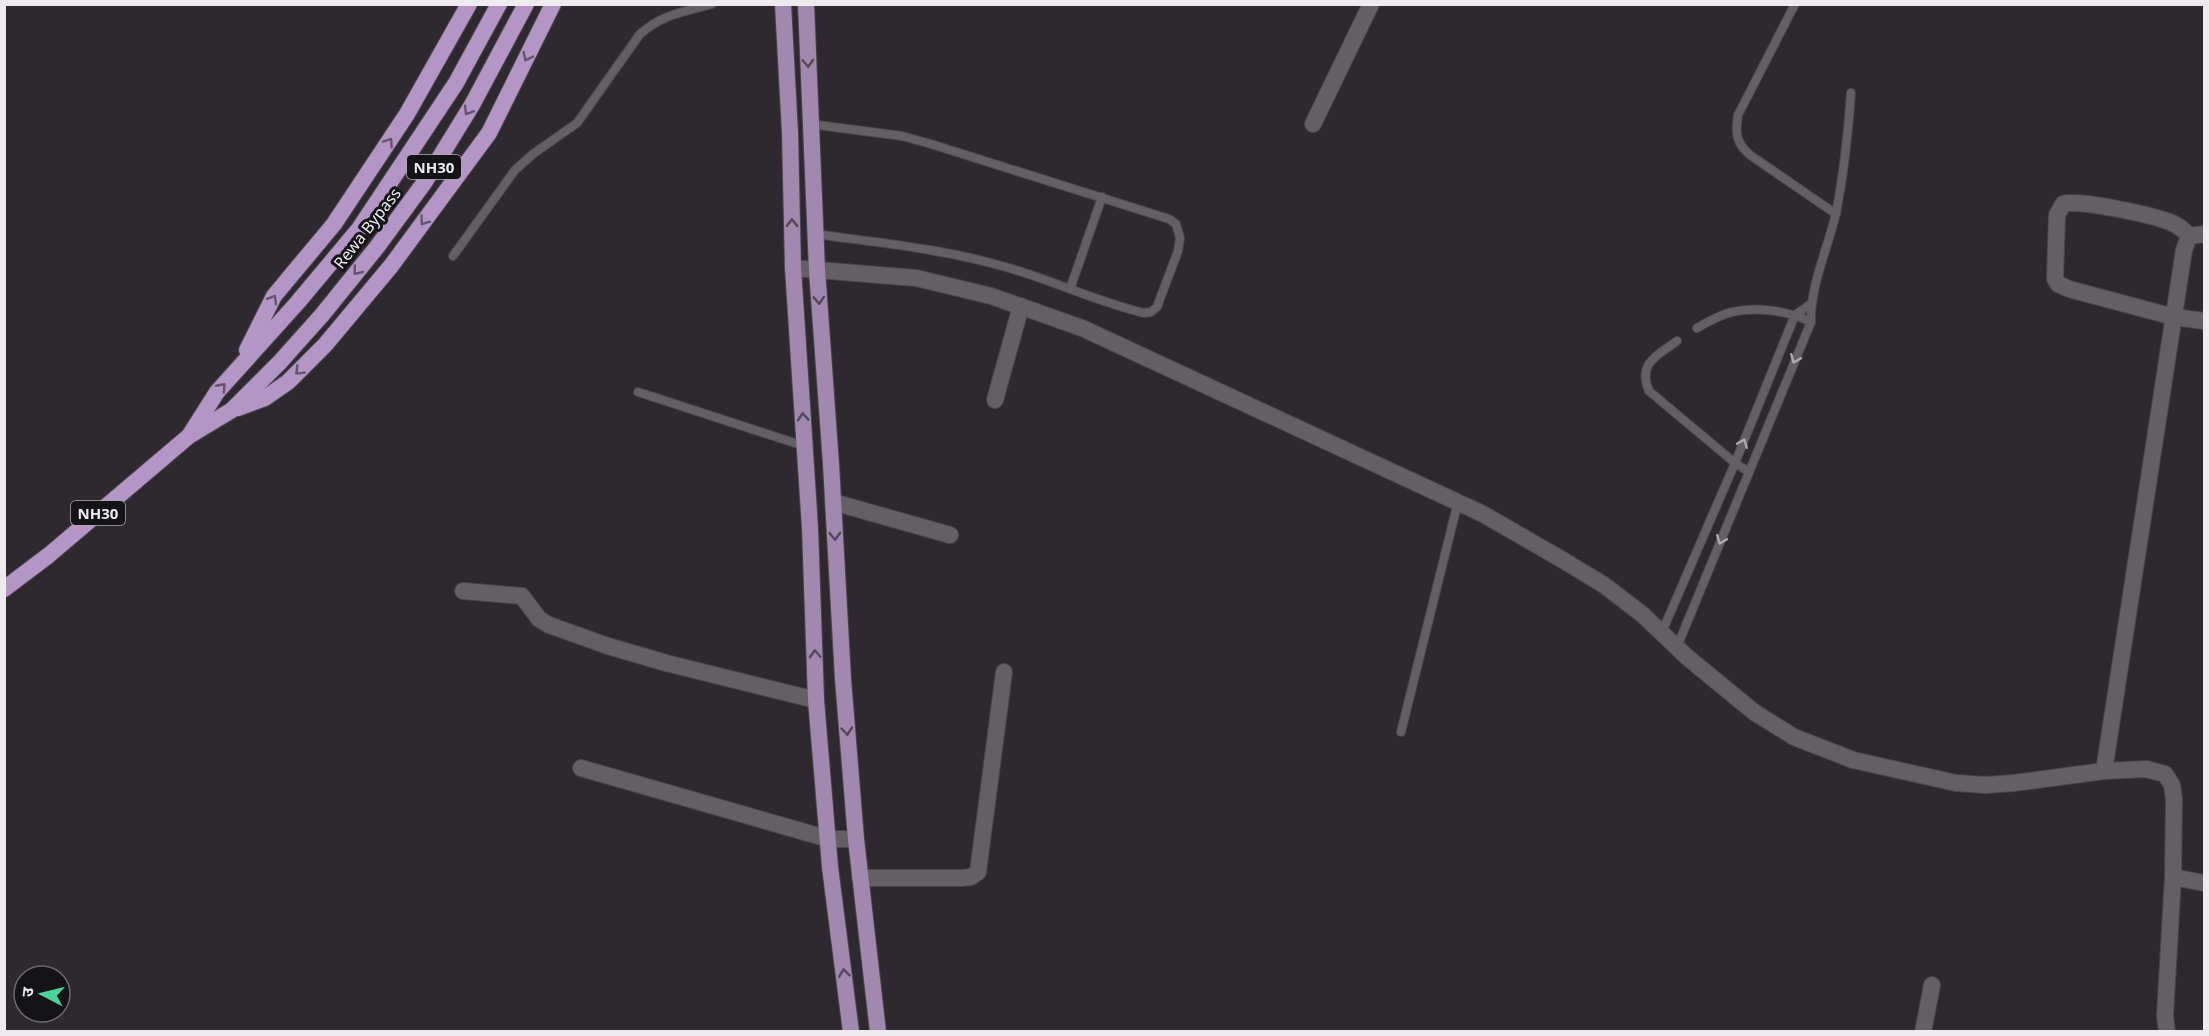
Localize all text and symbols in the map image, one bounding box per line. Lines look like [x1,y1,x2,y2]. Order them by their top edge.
one-way arrow [523,50,535,61]
one-way arrow [801,58,814,67]
one-way arrow [464,105,476,115]
one-way arrow [381,138,393,148]
road number: NH30 [407,155,461,179]
street label: Rewa Bypass [328,183,406,273]
one-way arrow [420,215,431,226]
one-way arrow [786,218,799,227]
one-way arrow [353,264,364,275]
one-way arrow [266,295,278,305]
one-way arrow [812,295,825,304]
one-way arrow [1790,353,1803,364]
one-way arrow [296,364,306,375]
one-way arrow [215,384,226,394]
one-way arrow [797,413,810,422]
one-way arrow [1736,438,1749,449]
road number: NH30 [71,501,125,525]
one-way arrow [828,532,841,541]
one-way arrow [1716,533,1728,544]
one-way arrow [808,649,821,658]
one-way arrow [840,726,853,735]
north arrow [12,964,72,1024]
one-way arrow [838,969,850,978]
text: उ [16,986,39,998]

